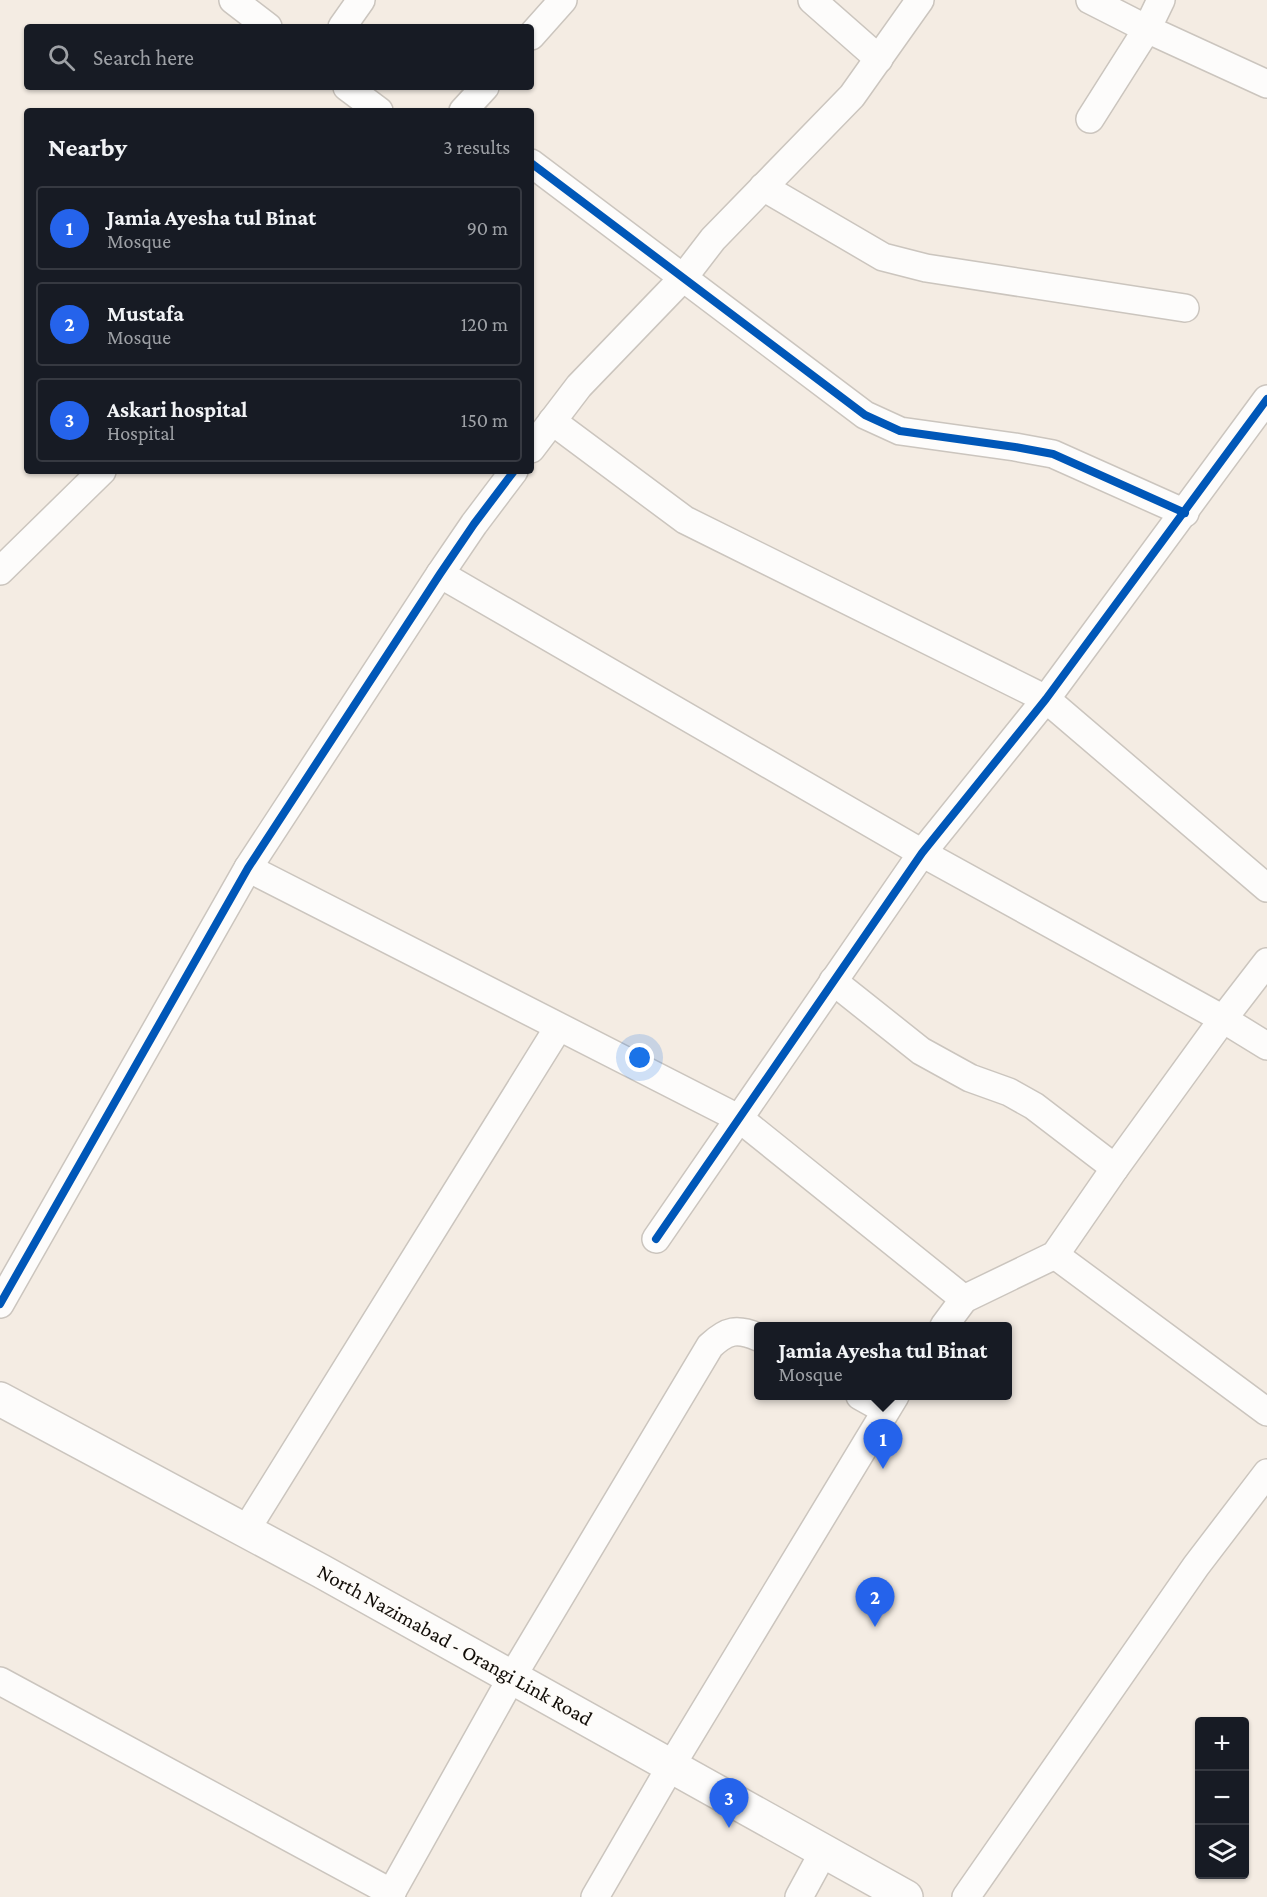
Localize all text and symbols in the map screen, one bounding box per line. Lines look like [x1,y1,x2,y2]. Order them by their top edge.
search box [24,24,534,90]
icon: search [45,41,78,74]
text: Search here [93,45,194,70]
text: Nearby [48,133,127,162]
text: 3 results [443,136,510,158]
text: Jamia Ayesha tul Binat [107,205,316,230]
text: 1 [66,217,73,239]
text: 90 m [467,217,508,239]
text: Mosque [107,230,171,252]
text: Mustafa [107,301,184,326]
text: 2 [64,313,75,335]
text: 120 m [461,313,508,335]
text: Mosque [107,326,171,348]
text: Askari hospital [107,397,248,422]
text: 3 [65,409,74,431]
text: 150 m [461,409,508,431]
text: Hospital [107,422,175,444]
your location [625,1043,654,1072]
popup [754,1322,1012,1400]
text: Jamia Ayesha tul Binat [778,1338,988,1363]
text: Mosque [778,1363,842,1385]
pin: 1 [864,1420,902,1469]
street label: North Nazimabad - Orangi Link Road [313,1559,597,1731]
pin: 2 [856,1578,894,1627]
map controls [1195,1717,1249,1879]
button: + [1195,1717,1249,1771]
button: − [1195,1771,1249,1825]
pin: 3 [710,1778,748,1828]
button: layers [1195,1825,1249,1879]

